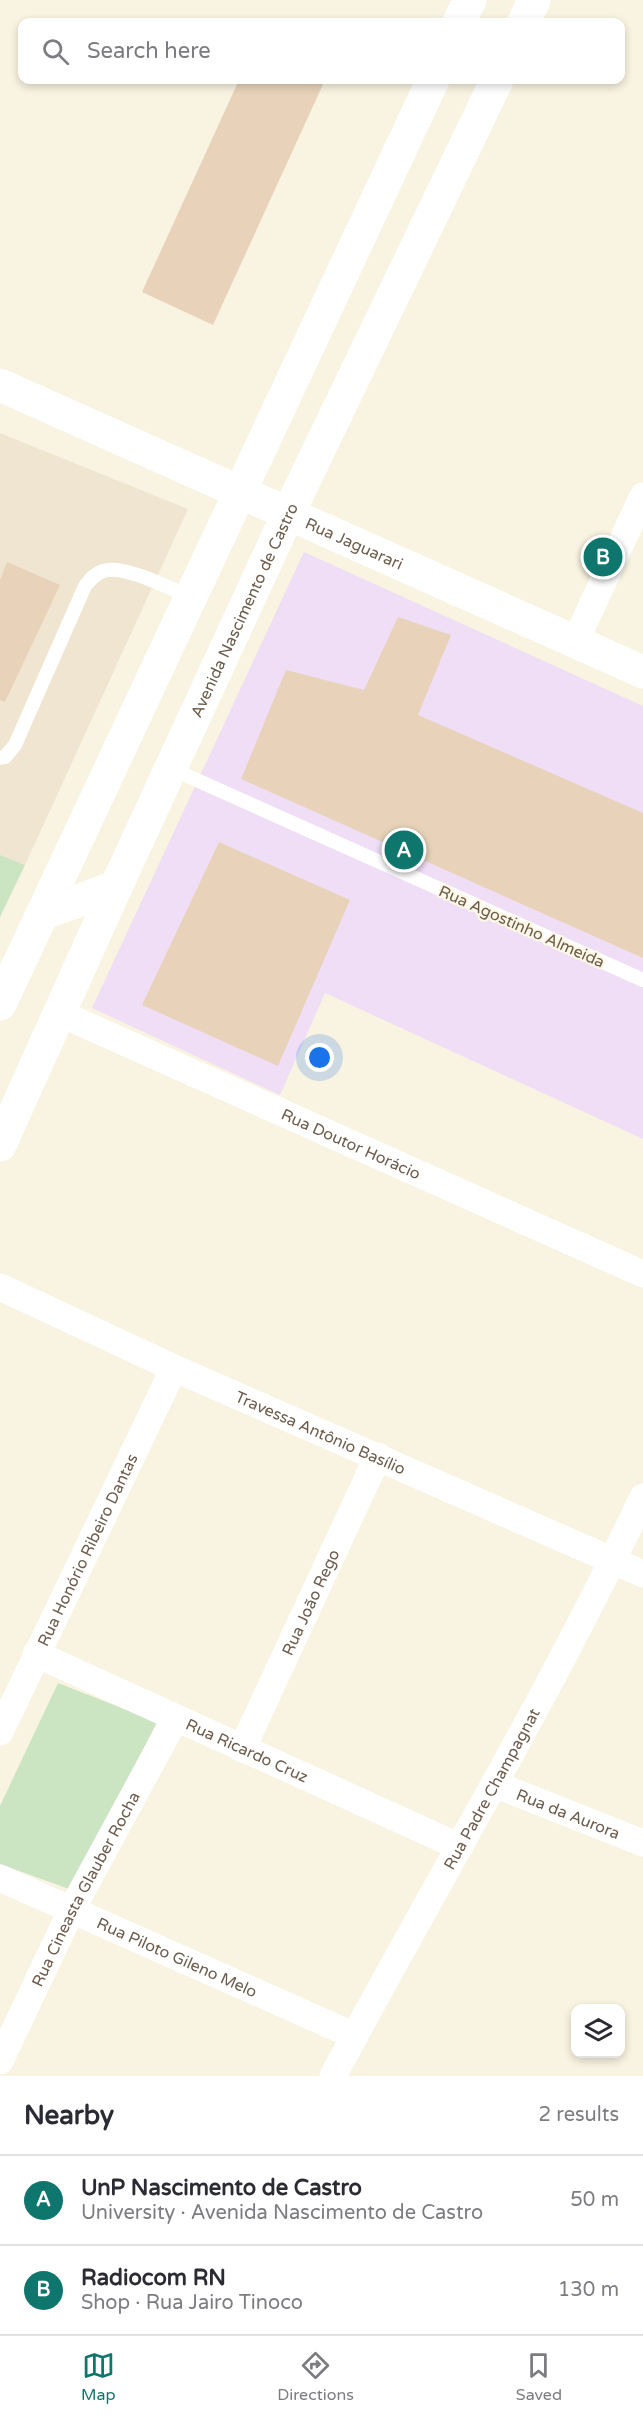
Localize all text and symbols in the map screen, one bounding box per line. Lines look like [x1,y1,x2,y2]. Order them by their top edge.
search box [18,18,625,84]
icon: search [39,35,72,68]
text: Search here [87,38,211,64]
street label: Avenida Nascimento de Castro [187,500,303,721]
street label: Rua Jaguarari [302,514,406,575]
pin: B [584,534,622,580]
pin: A [384,828,424,872]
street label: Rua Agostinho Almeida [435,881,608,973]
your location [305,1043,334,1072]
street label: Rua Doutor Horácio [278,1105,424,1184]
street label: Travessa Antônio Basílio [232,1387,408,1479]
street label: Rua Honório Ribeiro Dantas [33,1451,143,1650]
street label: Rua João Rego [278,1546,344,1659]
street label: Rua Padre Champagnat [440,1705,545,1873]
street label: Rua Ricardo Cruz [183,1715,311,1787]
street label: Rua da Aurora [513,1785,623,1844]
street label: Rua Cineasta Glauber Rocha [28,1788,145,1990]
street label: Rua Piloto Gileno Melo [94,1913,260,2002]
map controls [571,2004,625,2058]
button: layers [571,2004,625,2058]
text: Nearby [24,2100,114,2131]
text: 2 results [539,2103,619,2127]
text: UnP Nascimento de Castro [81,2175,362,2201]
text: A [36,2188,51,2212]
text: 50 m [570,2188,619,2212]
text: University · Avenida Nascimento de Castro [81,2201,483,2225]
text: Radiocom RN [81,2265,226,2291]
text: B [37,2278,50,2302]
text: 130 m [558,2278,619,2302]
text: Shop · Rua Jairo Tinoco [81,2291,303,2315]
tab: Map [81,2349,115,2405]
tab: Directions [277,2349,354,2405]
tab: Saved [516,2349,562,2405]

